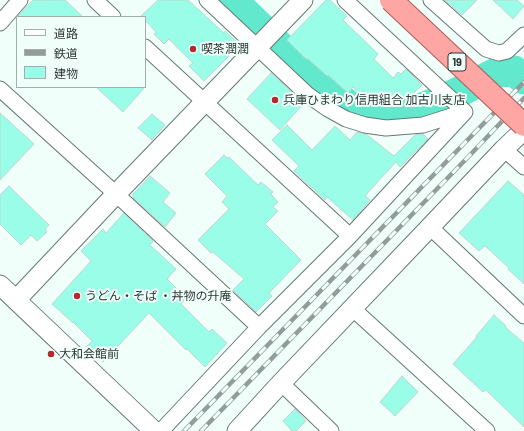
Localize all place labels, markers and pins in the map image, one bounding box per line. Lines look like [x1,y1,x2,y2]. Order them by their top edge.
place label: 喫茶潤潤 [201,42,249,56]
marker: 喫茶潤潤 [188,44,198,54]
place label: 兵庫ひまわり信用組合 加古川支店 [283,93,465,107]
marker: 兵庫ひまわり信用組合 加古川支店 [270,95,280,105]
place label: うどん・そば ・丼物の升庵 [85,289,231,303]
marker: うどん・そば ・丼物の升庵 [72,291,82,301]
place label: 大和会館前 [59,347,119,361]
marker: 大和会館前 [46,349,56,359]

